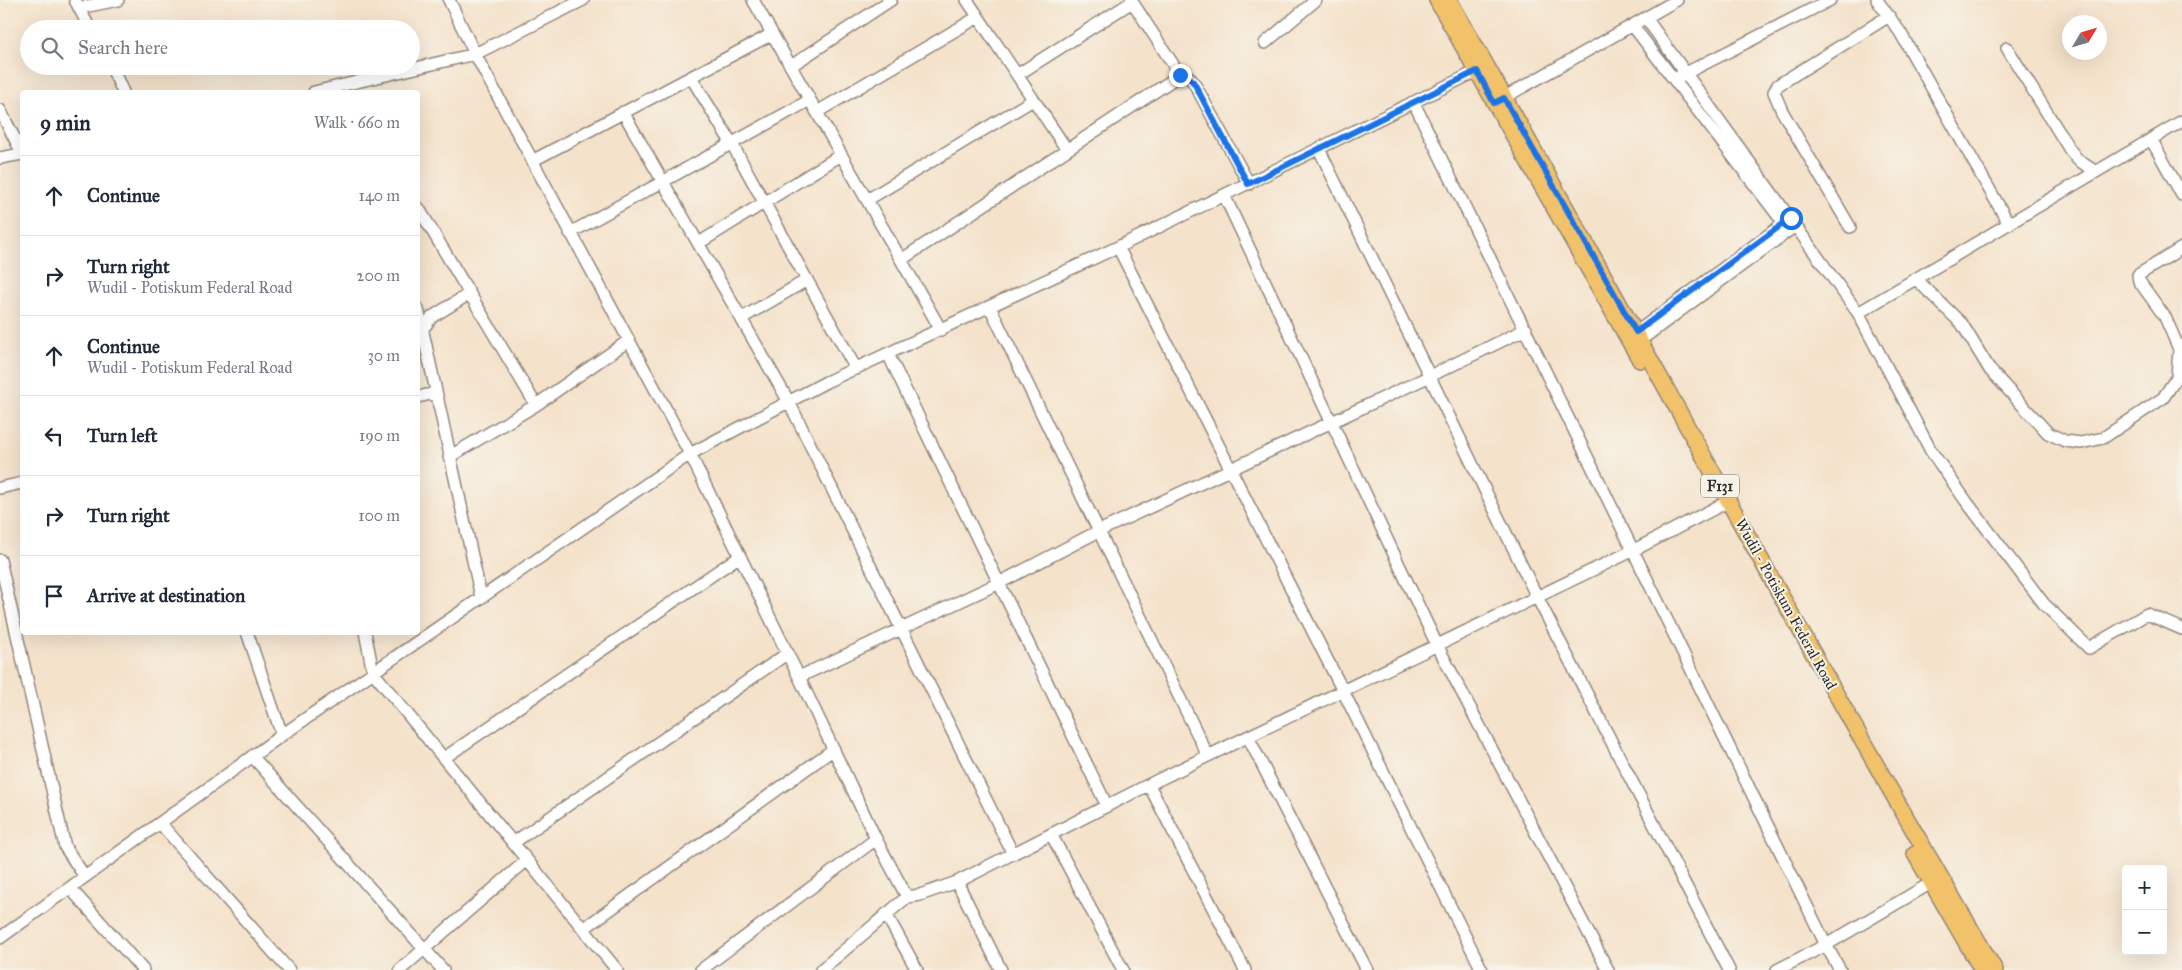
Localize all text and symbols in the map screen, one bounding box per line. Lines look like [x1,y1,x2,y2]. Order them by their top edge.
north arrow [2062,15,2107,60]
search box [20,20,420,75]
icon: search [38,34,66,62]
text: Search here [78,36,168,59]
route end [1169,64,1192,87]
text: 9 min [40,110,91,136]
text: Walk · 660 m [314,113,400,132]
icon: ahead [40,182,68,210]
text: Continue [87,184,160,207]
text: 140 m [359,186,400,205]
route start [1780,207,1803,230]
text: Turn right [87,255,170,278]
icon: right [40,262,68,290]
text: 200 m [357,266,400,285]
text: Wudil - Potiskum Federal Road [87,278,292,297]
text: Continue [87,335,160,358]
icon: ahead [40,342,68,370]
text: 30 m [367,346,400,365]
text: Wudil - Potiskum Federal Road [87,358,292,377]
icon: left [40,422,68,450]
text: Turn left [87,424,157,447]
text: 190 m [359,426,400,445]
road number: F131 [1701,474,1739,498]
icon: right [40,502,68,530]
text: Turn right [87,504,170,527]
text: 100 m [358,506,400,525]
street label: Wudil - Potiskum Federal Road [1731,515,1841,693]
icon: arrive [40,582,68,610]
text: Arrive at destination [87,584,245,607]
map controls [2122,865,2167,955]
button: + [2122,865,2167,910]
button: − [2122,910,2167,955]

